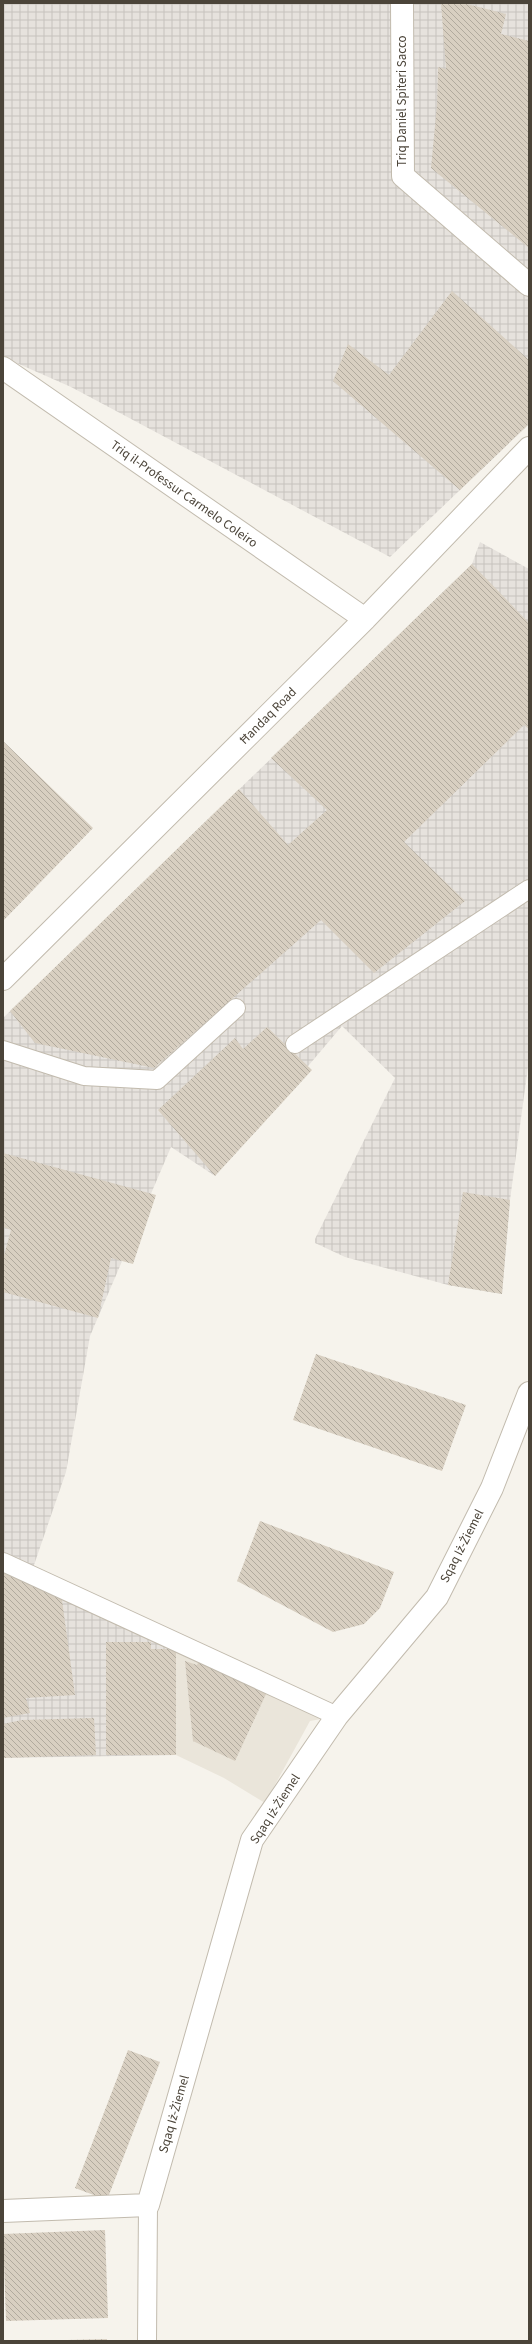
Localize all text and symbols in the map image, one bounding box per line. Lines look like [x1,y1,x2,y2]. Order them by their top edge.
street label: Triq Daniel Spiteri Sacco [393,35,411,167]
street label: Triq il-Professur Carmelo Coleiro [107,436,261,552]
street label: Ħandaq Road [235,683,301,749]
street label: Sqaq Iż-Żiemel [436,1506,488,1586]
street label: Sqaq Iż-Żiemel [246,1770,304,1848]
street label: Sqaq Iż-Żiemel [154,2073,194,2155]

